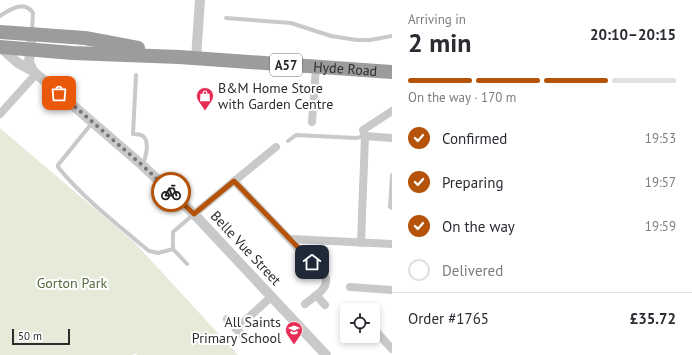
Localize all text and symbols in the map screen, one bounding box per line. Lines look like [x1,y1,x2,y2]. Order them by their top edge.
text: Arriving in [408,11,466,28]
text: 20:10–20:15 [590,25,676,44]
text: 2 min [408,26,471,59]
road number: A57 [270,54,302,76]
street label: Hyde Road [313,57,378,80]
pin [42,76,76,110]
place label: B&M Home Store with Garden Centre [218,79,333,113]
icon: bag [48,82,70,104]
shop icon: B&M Home Store with Garden Centre [195,86,215,111]
text: On the way · 170 m [408,89,516,106]
icon: check [408,127,430,149]
text: Confirmed [442,129,507,148]
text: 19:53 [645,130,676,147]
icon: check [408,171,430,193]
courier [151,172,191,212]
text: Preparing [442,173,504,192]
text: 19:57 [645,174,676,191]
icon: bike [160,181,182,203]
street label: Belle Vue Street [207,207,285,289]
icon: check [408,215,430,237]
text: On the way [442,217,515,236]
text: 19:59 [645,218,676,235]
pin [295,245,329,279]
icon: home [301,251,323,273]
text: Delivered [442,261,503,280]
park label: Gorton Park [37,274,108,292]
map controls [340,303,380,343]
button: locate [340,303,380,343]
text: Order #1765 [408,309,489,328]
text: £35.72 [630,309,676,328]
place label: All Saints Primary School [192,313,281,347]
school or university icon: All Saints Primary School [284,320,304,345]
scale bar [12,327,70,346]
text: 50 m [18,329,42,343]

